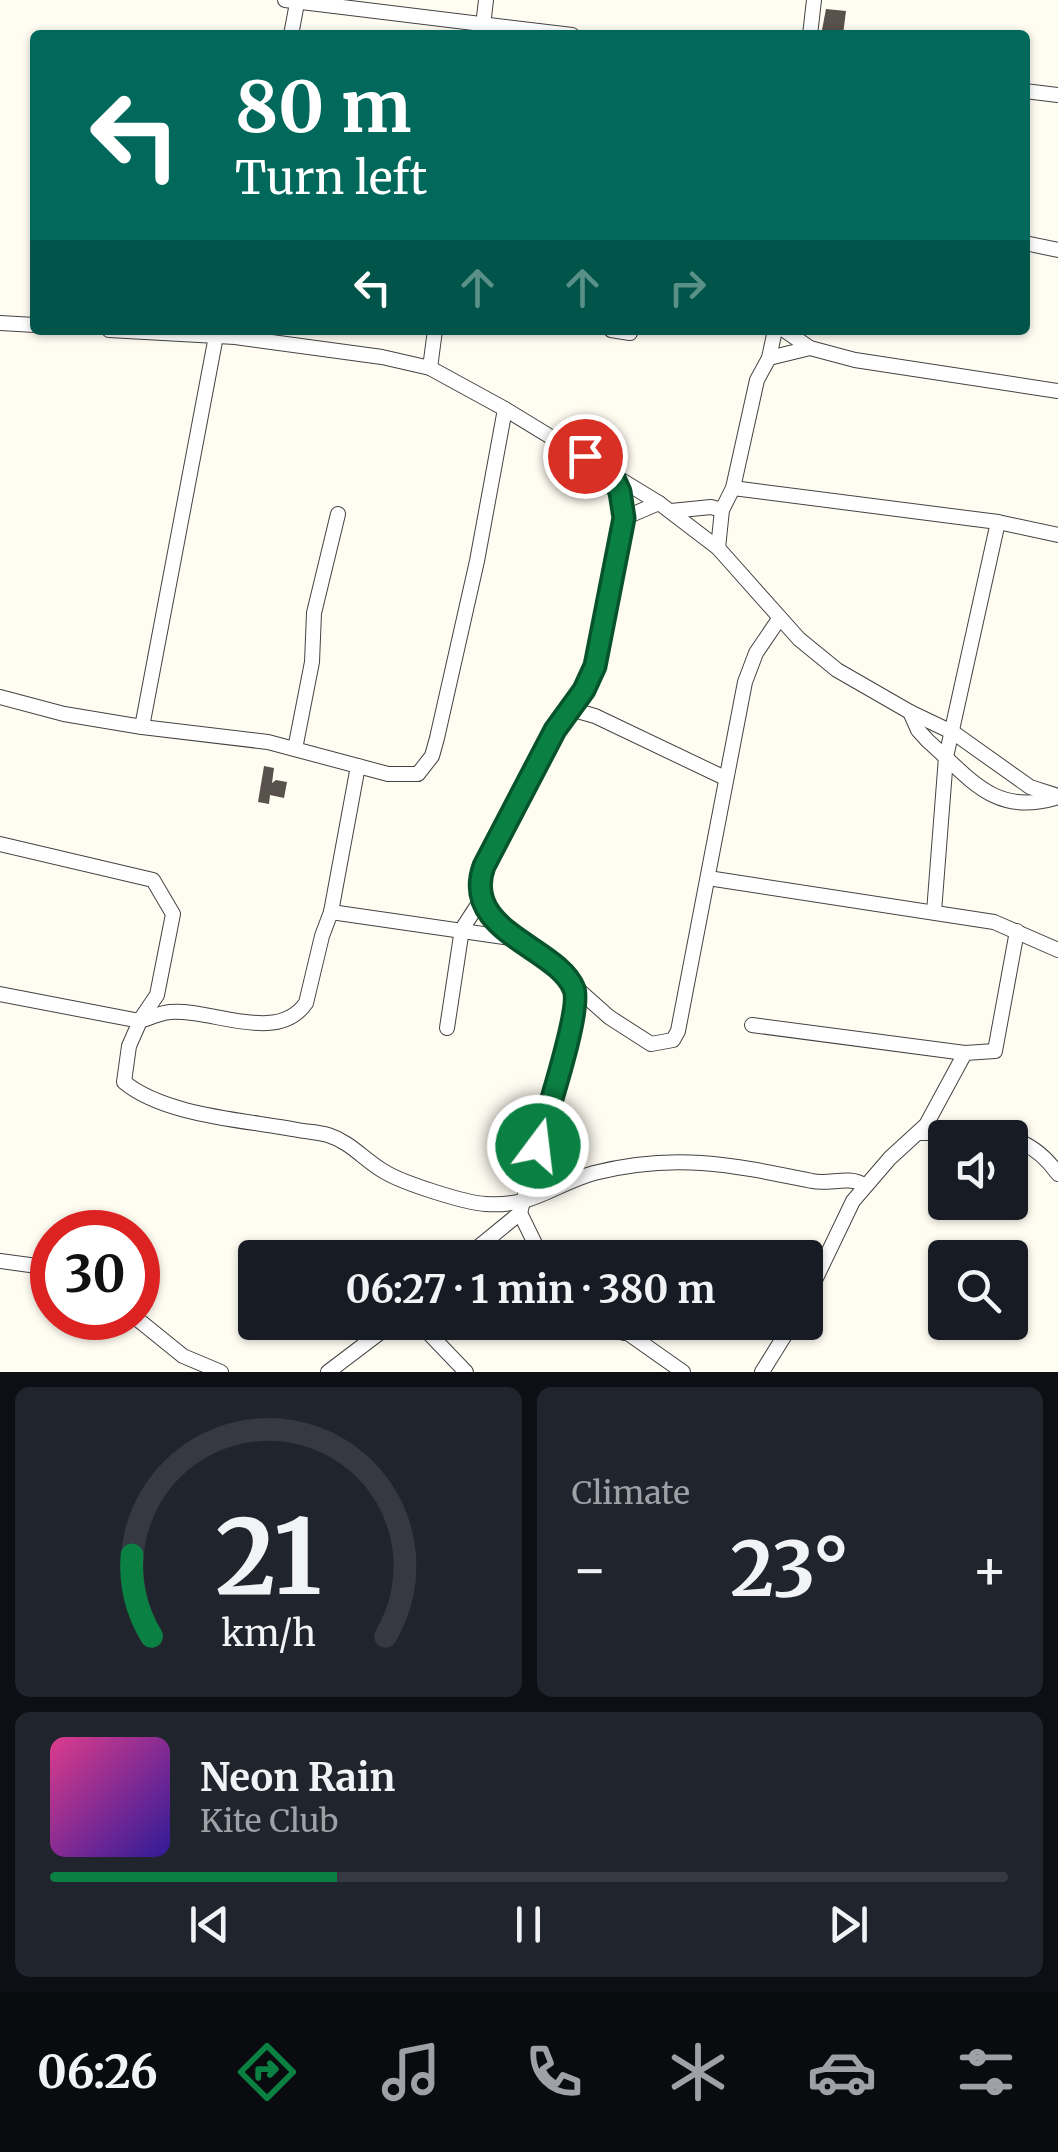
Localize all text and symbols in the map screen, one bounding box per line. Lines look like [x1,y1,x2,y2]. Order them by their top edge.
text: 80 m [235,63,411,151]
icon: left [70,70,200,200]
text: Turn left [235,150,427,206]
icon: left [345,260,400,315]
icon: ahead [450,260,505,315]
icon: ahead [555,260,610,315]
icon: right [660,260,715,315]
pin [543,414,628,499]
icon: arrive [558,429,613,484]
position arrow [486,1094,590,1198]
map controls [928,1120,1028,1340]
button: sound [928,1120,1028,1220]
speed limit sign: 30 [30,1210,160,1340]
button: search [928,1240,1028,1340]
text: 06:27 · 1 min · 380 m [345,1266,716,1313]
text: Climate [572,1473,690,1513]
text: 21 [215,1492,321,1622]
text: 23° [730,1522,849,1616]
text: − [572,1535,608,1604]
text: + [971,1535,1008,1604]
text: km/h [221,1611,316,1656]
text: Neon Rain [200,1754,395,1801]
text: Kite Club [200,1801,338,1841]
icon: previous [182,1897,237,1952]
icon: pause [501,1897,556,1952]
icon: next [821,1897,876,1952]
icon: directions [232,2037,302,2107]
icon: music [376,2037,446,2107]
icon: phone [519,2037,589,2107]
icon: climate [663,2037,733,2107]
icon: car [807,2037,877,2107]
icon: filters [951,2037,1021,2107]
text: 06:26 [37,2044,158,2100]

